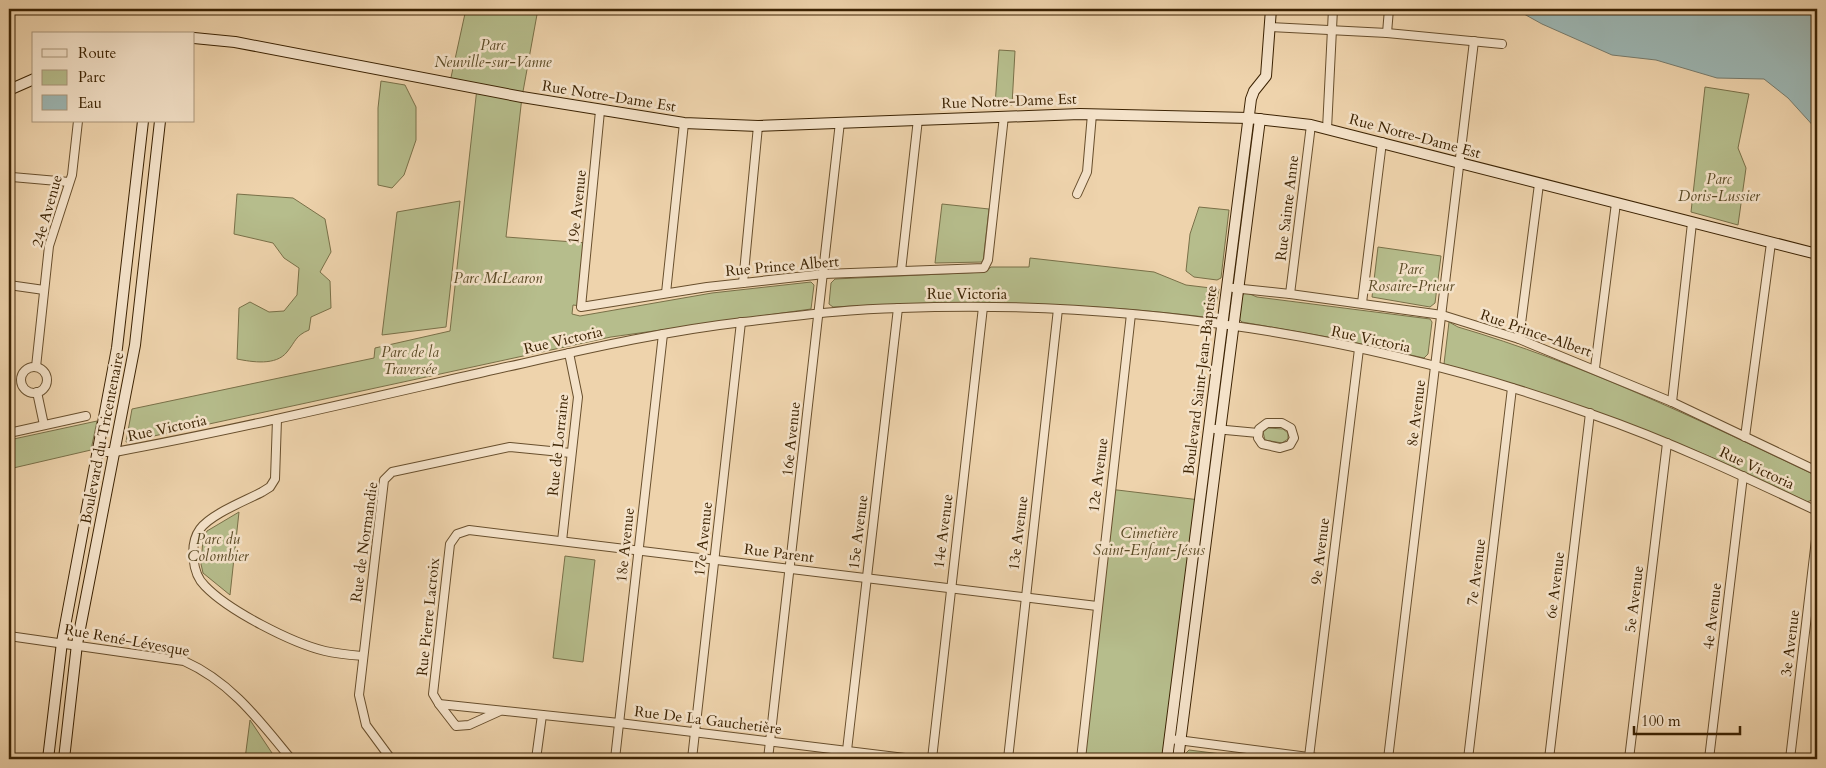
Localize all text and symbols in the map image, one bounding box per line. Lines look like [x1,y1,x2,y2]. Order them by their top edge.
legend [32,32,195,122]
park label: Parc Neuville-sur-Vanne [434,35,552,72]
text: Route [78,43,116,63]
text: Parc [78,67,106,87]
street label: Rue Notre-Dame Est [541,76,678,116]
street label: Rue Notre-Dame Est [941,89,1077,113]
text: Eau [78,93,102,113]
street label: Rue Notre-Dame Est [1347,109,1483,163]
street label: Rue Sainte Anne [1271,154,1303,262]
street label: 19e Avenue [563,169,591,245]
park label: Parc Doris-Lussier [1678,169,1761,206]
street label: 24e Avenue [27,172,67,250]
street label: Rue Prince Albert [724,251,840,281]
park label: Parc Rosaire-Prieur [1368,259,1455,296]
park label: Parc McLearon [454,268,543,288]
street label: Rue Victoria [927,284,1008,304]
street label: Boulevard Saint-Jean-Baptiste [1178,284,1222,476]
street label: Rue Prince-Albert [1478,305,1595,361]
street label: Rue Victoria [521,321,605,359]
street label: Rue Victoria [1330,321,1413,357]
park label: Parc de la Traversée [381,342,439,379]
street label: Boulevard du Tricentenaire [75,350,129,526]
street label: 8e Avenue [1402,378,1430,448]
street label: Rue de Lorraine [543,393,573,497]
street label: 16e Avenue [777,401,805,477]
street label: Rue Victoria [126,410,209,446]
street label: 12e Avenue [1084,436,1113,513]
street label: Rue Victoria [1716,442,1798,494]
street label: Rue de Normandie [346,480,382,603]
street label: 14e Avenue [929,492,958,569]
street label: 15e Avenue [844,493,873,570]
street label: 13e Avenue [1004,494,1033,571]
street label: 17e Avenue [689,501,717,577]
street label: 18e Avenue [611,507,639,583]
street label: 9e Avenue [1306,516,1334,586]
park label: Cimetière Saint-Enfant-Jésus [1093,523,1205,560]
park label: Parc du Colombier [187,529,250,566]
street label: 7e Avenue [1462,537,1490,607]
street label: Rue Parent [743,539,815,567]
street label: 6e Avenue [1541,550,1569,620]
street label: Rue Pierre Lacroix [412,556,444,677]
street label: 5e Avenue [1620,564,1648,634]
street label: 4e Avenue [1698,581,1726,651]
street label: 3e Avenue [1776,608,1804,678]
street label: Rue René-Lévesque [63,619,191,661]
street label: Rue De La Gauchetière [633,701,783,739]
scale bar [1634,703,1740,735]
text: 100 m [1641,711,1681,731]

